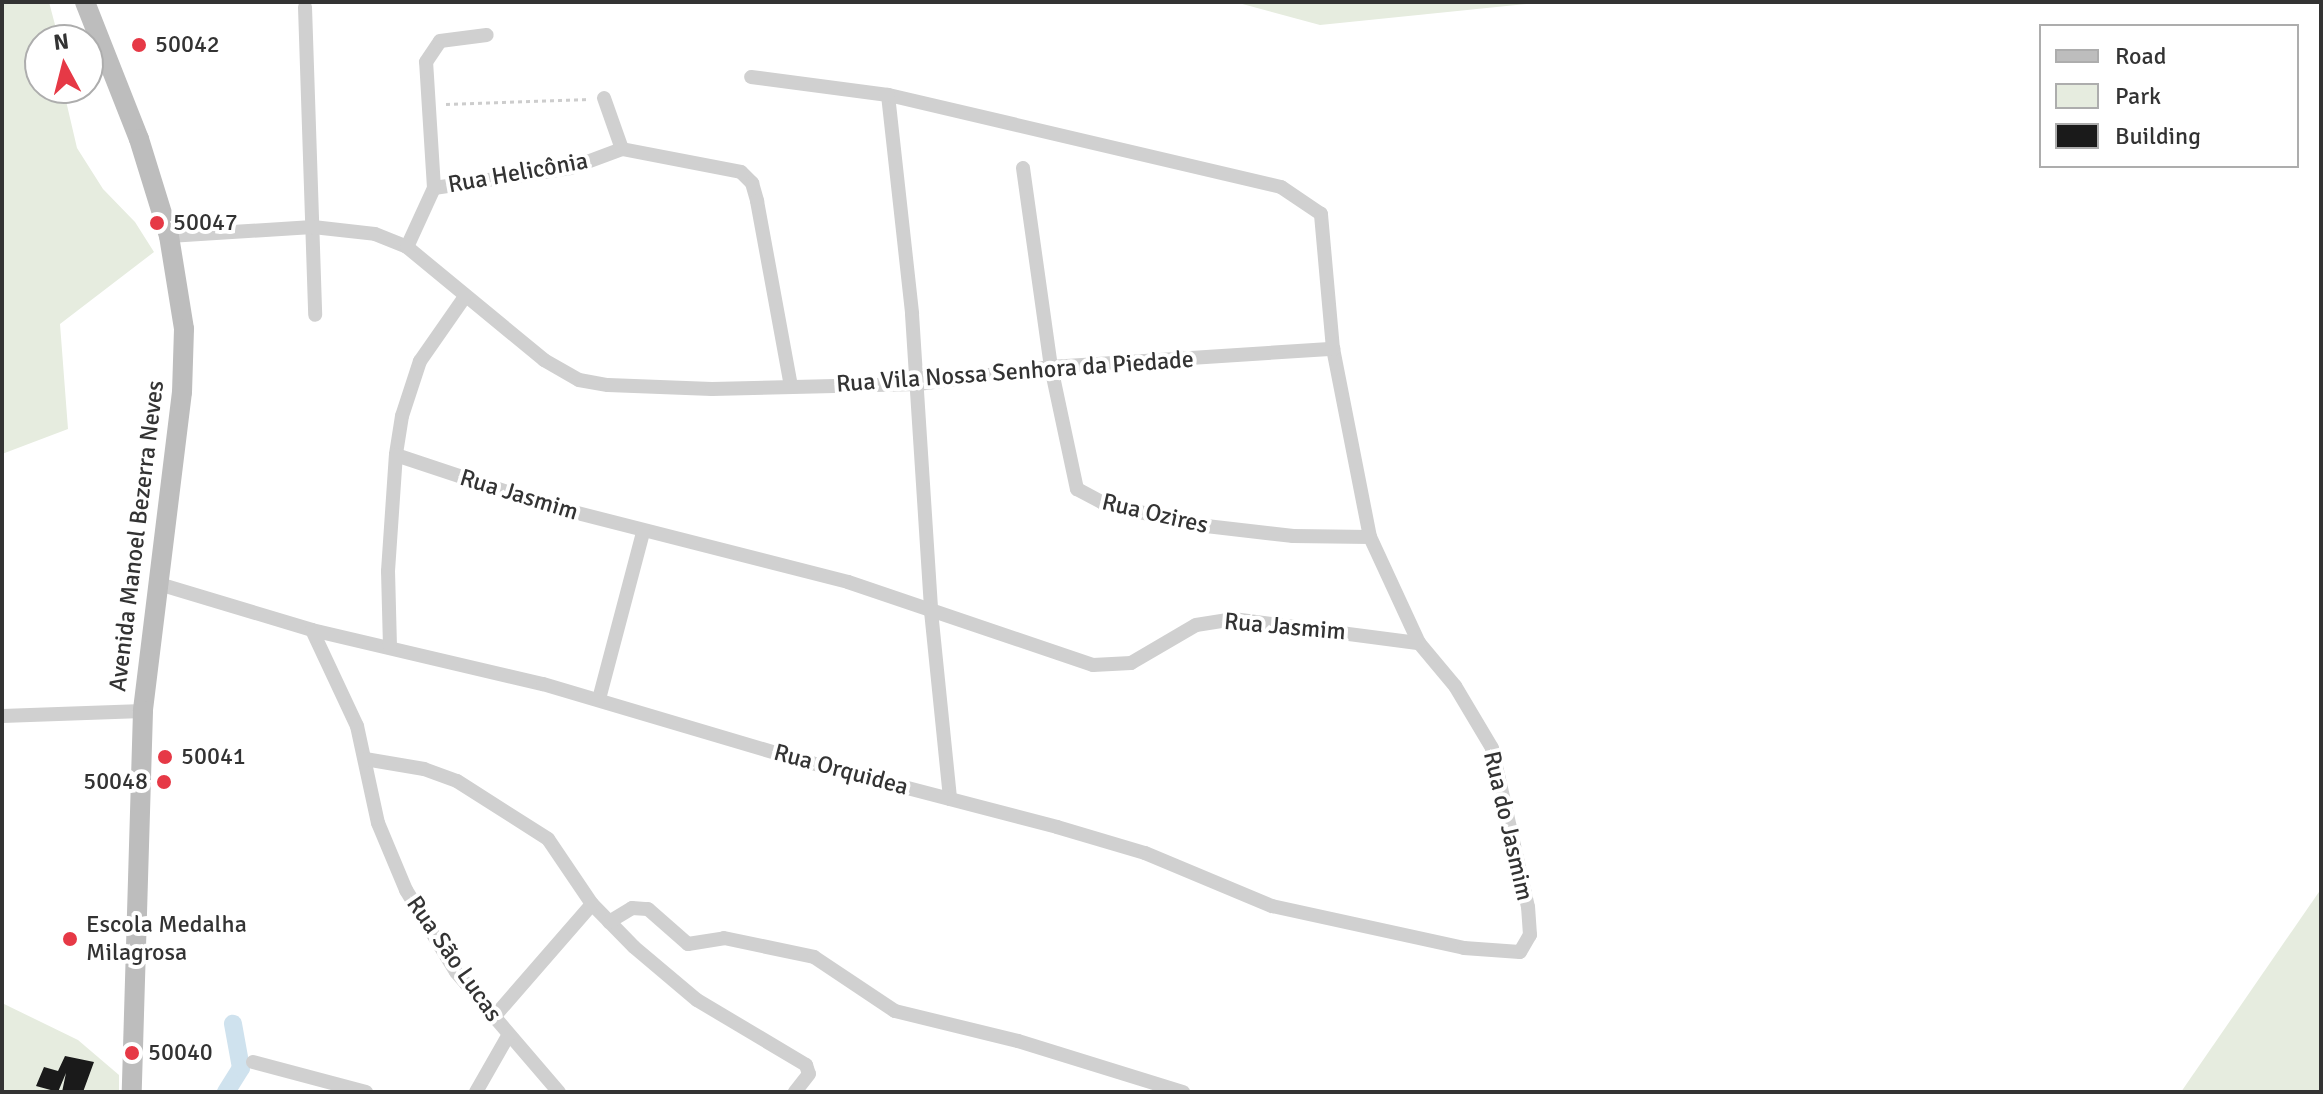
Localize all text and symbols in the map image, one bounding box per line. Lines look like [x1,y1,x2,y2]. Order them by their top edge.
north arrow [24,24,104,104]
legend [2039,24,2299,168]
text: N [52,27,71,56]
place label: 50042 [155,31,220,59]
marker: 50042 [130,36,148,54]
text: Road [2115,41,2166,71]
text: Park [2115,81,2161,111]
text: Building [2115,121,2201,151]
street label: Rua Helicônia [446,147,590,199]
place label: 50047 [173,209,238,237]
marker: 50047 [148,214,166,232]
street label: Rua Vila Nossa Senhora da Piedade [835,345,1195,399]
street label: Avenida Manoel Bezerra Neves [104,379,170,693]
street label: Rua Jasmim [456,463,582,527]
street label: Rua Ozires [1099,488,1211,540]
street label: Rua Jasmim [1223,607,1347,647]
street label: Rua Orquidea [771,738,911,802]
place label: 50041 [181,743,246,771]
marker: 50041 [156,748,174,766]
street label: Rua do Jasmim [1477,748,1539,904]
place label: 50048 [83,768,148,796]
marker: 50048 [155,773,173,791]
street label: Rua São Lucas [400,891,508,1027]
place label: Escola Medalha Milagrosa [86,911,247,967]
marker: Escola Medalha Milagrosa [61,930,79,948]
place label: 50040 [148,1039,213,1067]
marker: 50040 [123,1044,141,1062]

